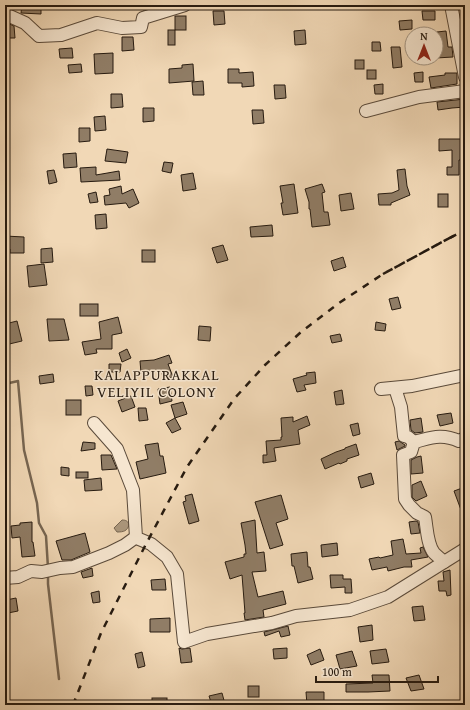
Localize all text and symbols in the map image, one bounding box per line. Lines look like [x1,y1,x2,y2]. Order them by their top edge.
north arrow [404,26,444,66]
text: N [420,28,428,44]
district label: KALAPPURAKKAL VELIYIL COLONY [94,364,220,402]
scale bar [316,658,438,684]
text: 100 m [322,663,352,680]

